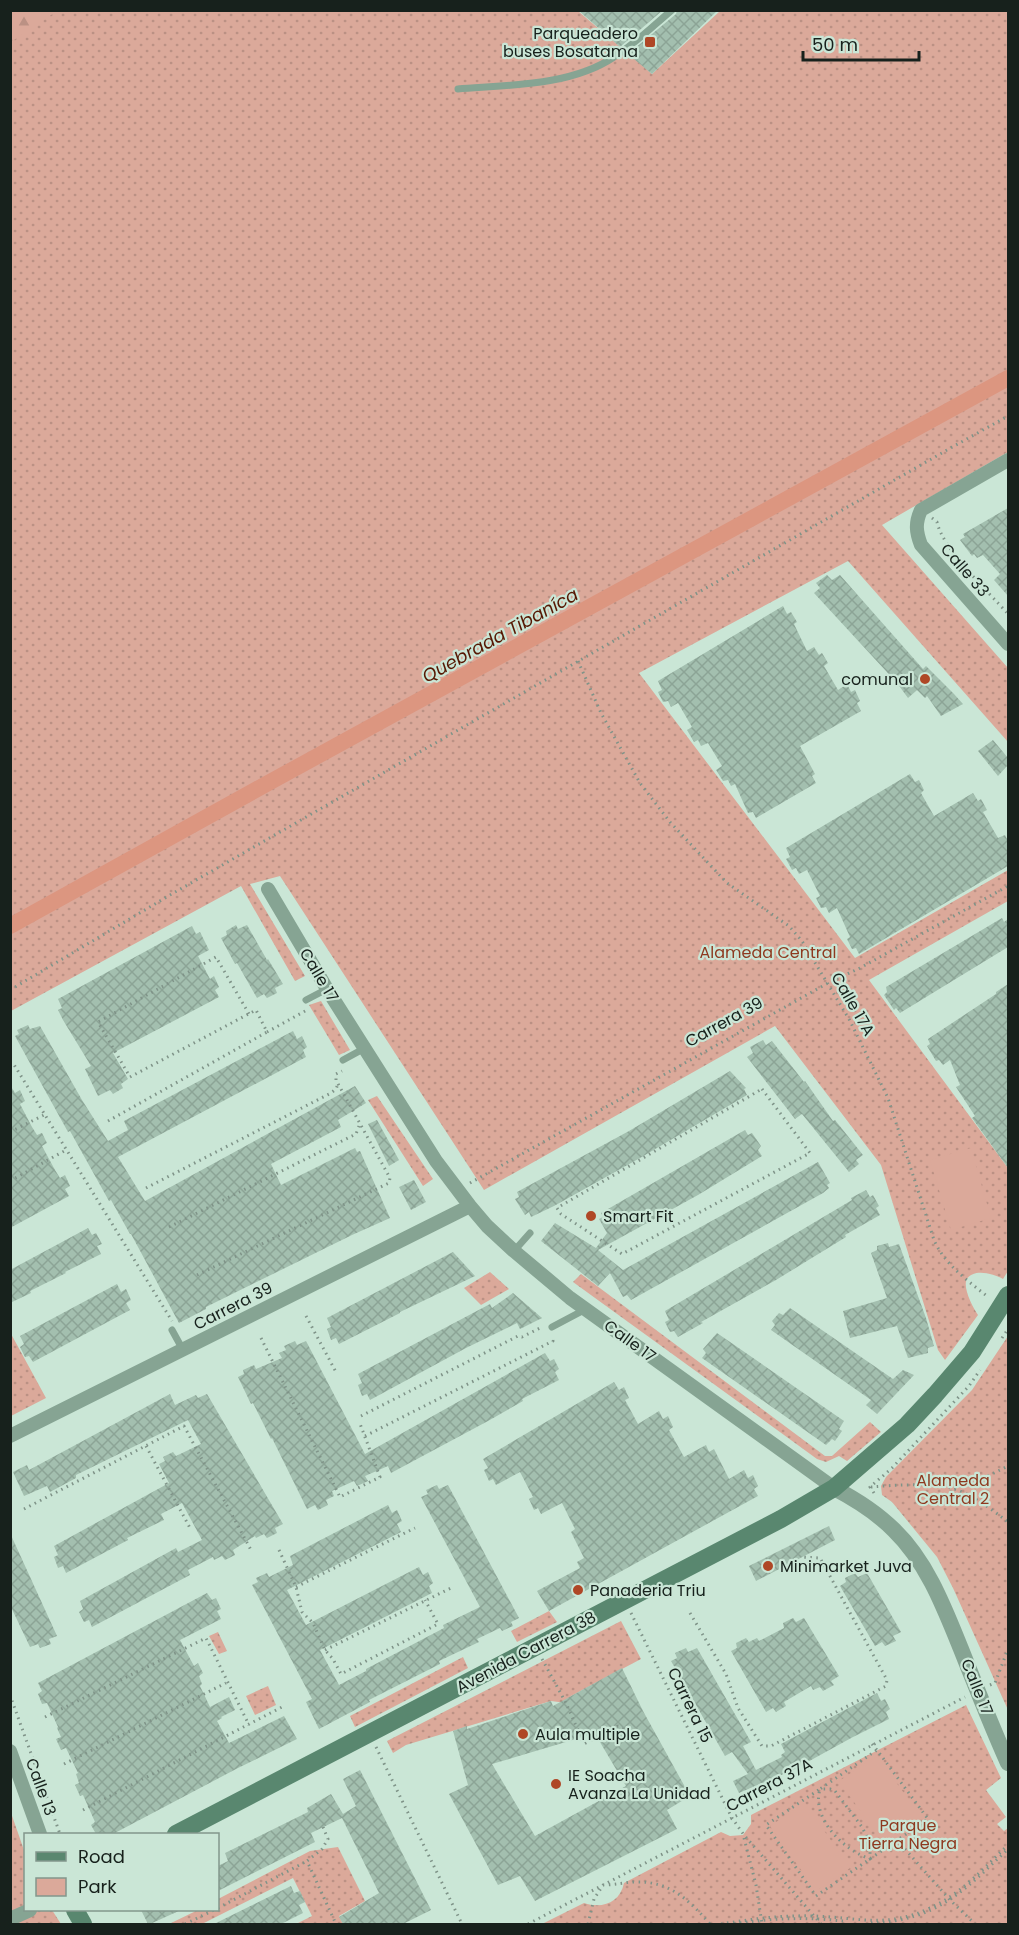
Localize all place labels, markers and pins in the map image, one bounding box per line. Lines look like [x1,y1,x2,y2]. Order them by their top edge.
place label: Parqueadero buses Bosatama [503,22,638,63]
marker: Parqueadero buses Bosatama [643,35,657,49]
place label: comunal [841,668,913,691]
marker: comunal [918,672,932,686]
place label: Smart Fit [603,1205,674,1228]
marker: Smart Fit [584,1209,598,1223]
place label: Minimarket Juva [780,1555,912,1578]
marker: Minimarket Juva [761,1559,775,1573]
place label: Panaderia Triu [590,1579,706,1602]
marker: Panaderia Triu [571,1583,585,1597]
place label: Aula multiple [535,1723,640,1746]
marker: Aula multiple [516,1727,530,1741]
place label: IE Soacha Avanza La Unidad [568,1764,711,1805]
marker: IE Soacha Avanza La Unidad [549,1777,563,1791]

